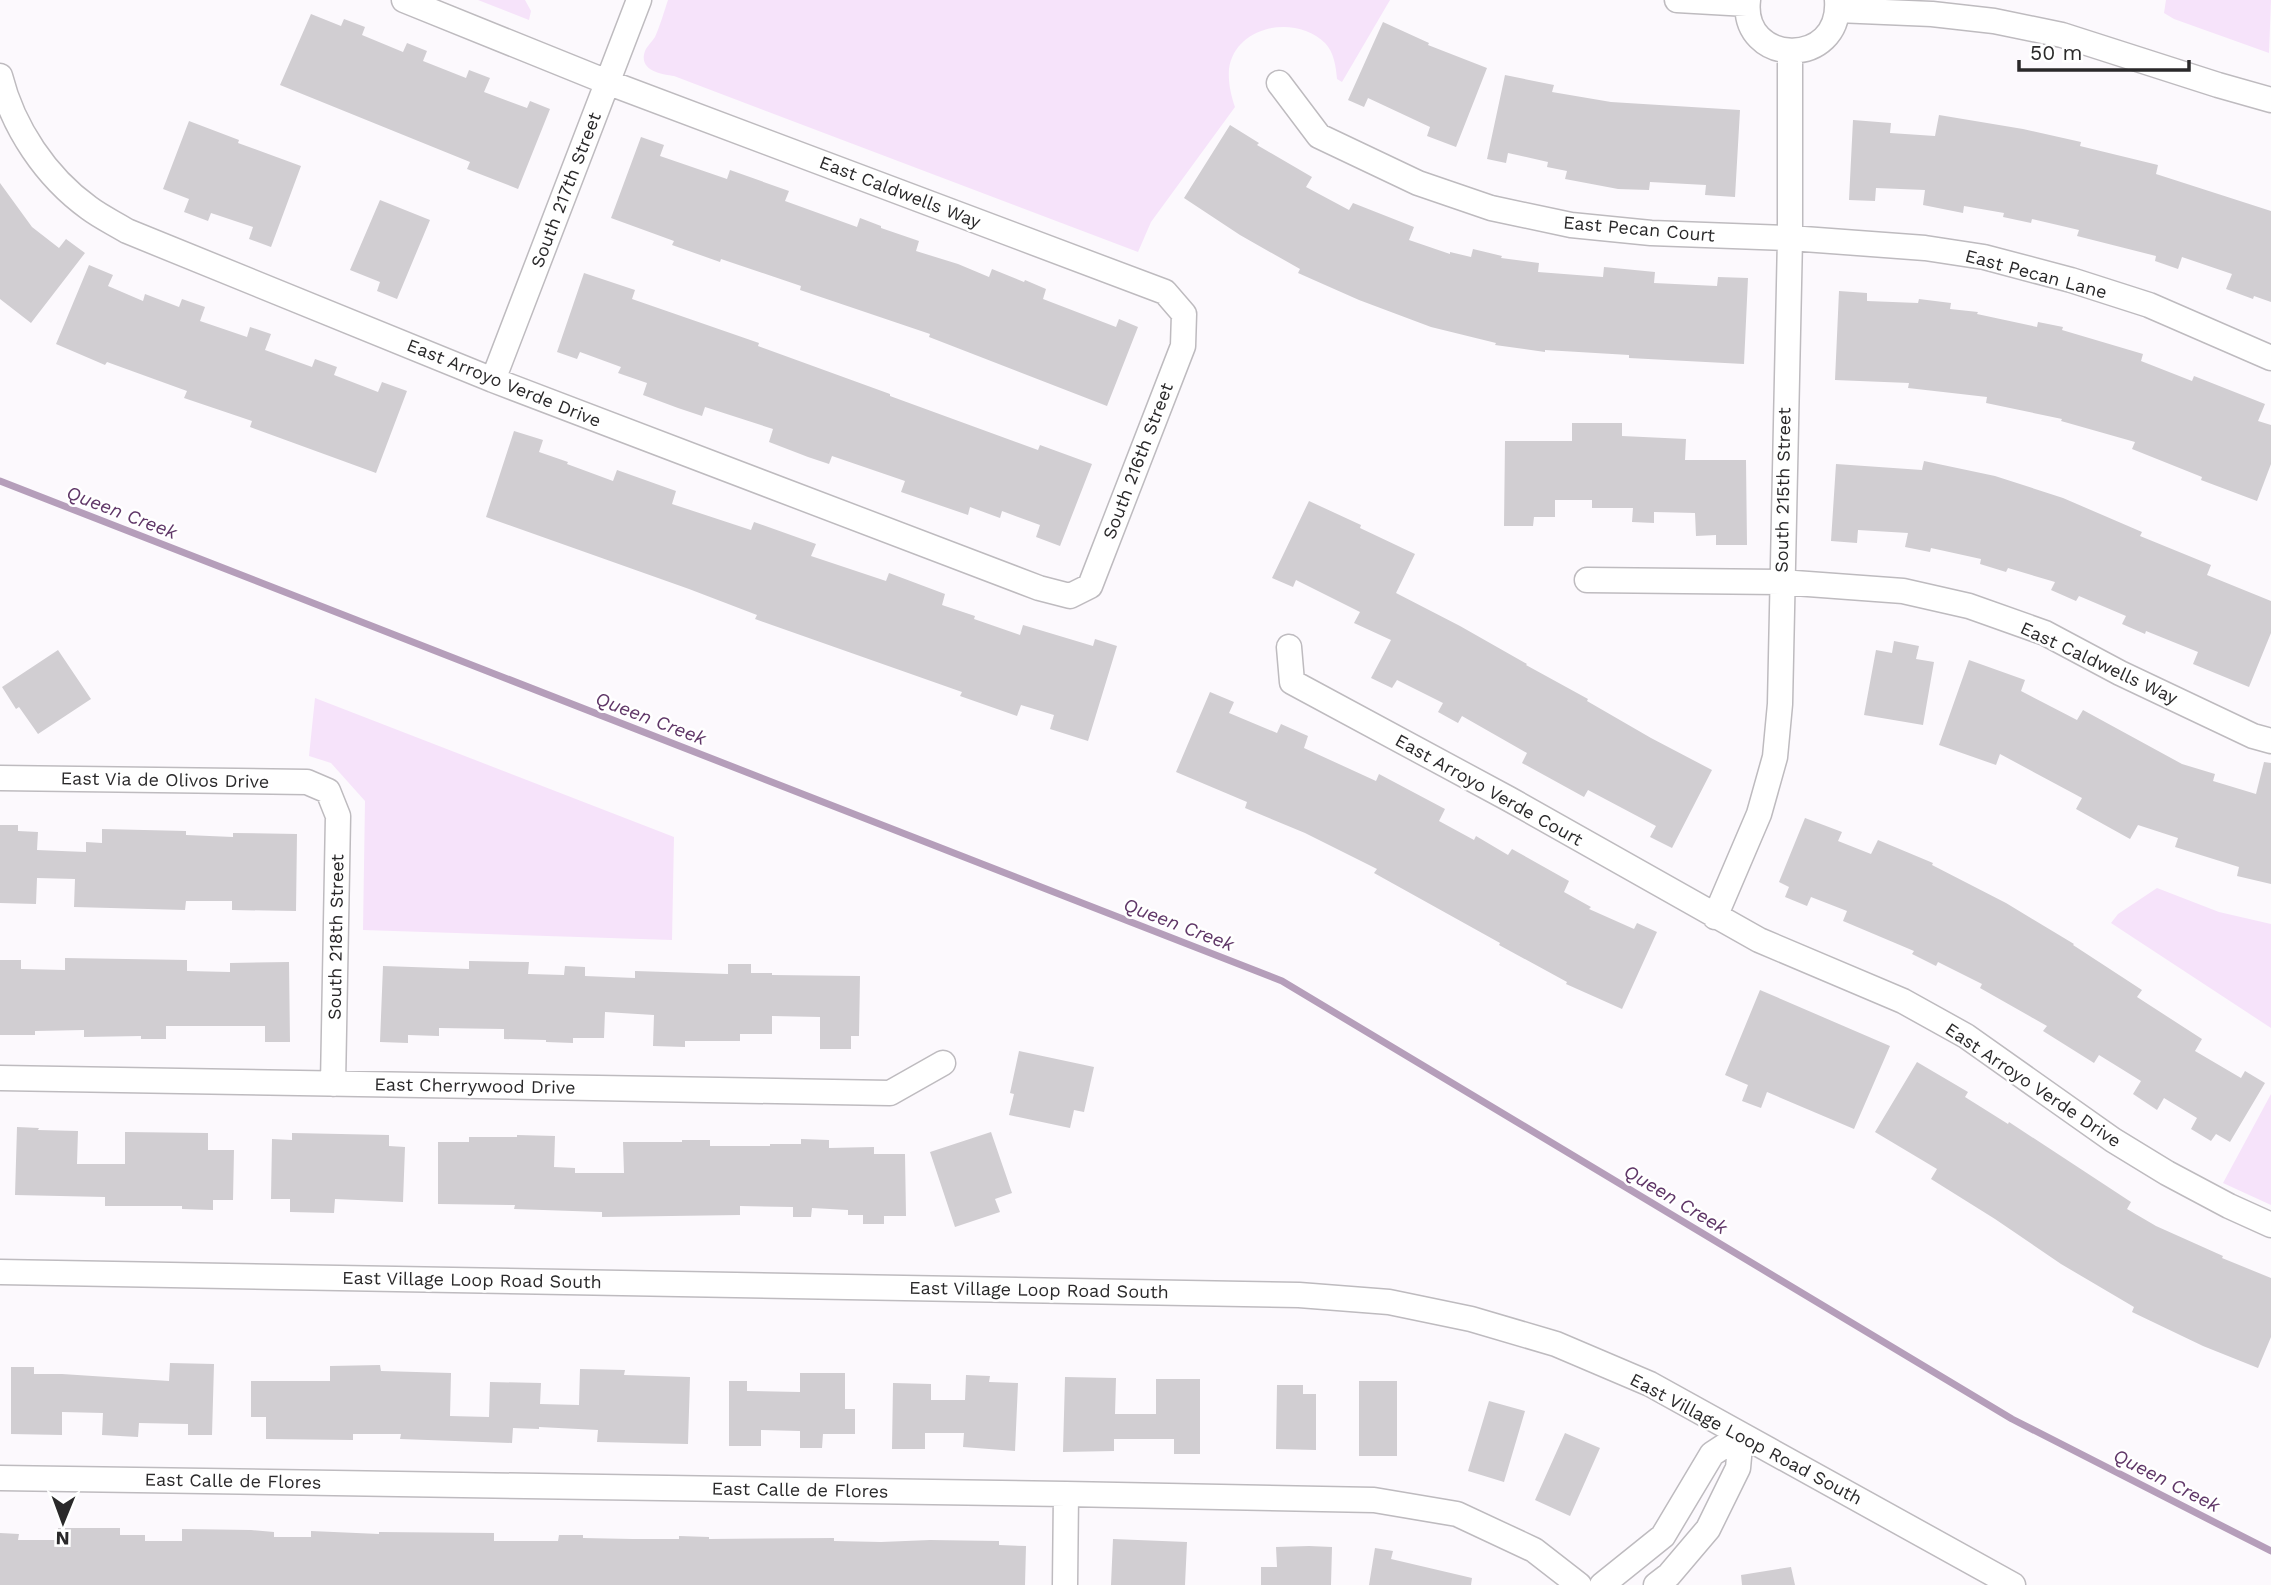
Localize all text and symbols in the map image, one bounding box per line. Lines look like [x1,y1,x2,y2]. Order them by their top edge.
scale bar [2019,28,2189,72]
text: 50 m [2030,40,2082,65]
street label: South 217th Street [526,109,605,271]
street label: East Caldwells Way [817,151,984,232]
street label: East Pecan Court [1562,211,1716,246]
street label: East Pecan Lane [1963,244,2109,303]
street label: East Arroyo Verde Drive [404,334,604,431]
street label: South 216th Street [1098,379,1177,542]
street label: South 215th Street [1771,407,1794,573]
water label: Queen Creek [63,481,181,544]
street label: East Caldwells Way [2017,617,2182,709]
water label: Queen Creek [592,687,710,750]
street label: East Arroyo Verde Court [1392,729,1587,850]
street label: East Via de Olivos Drive [60,767,270,792]
street label: South 218th Street [324,853,347,1020]
water label: Queen Creek [1120,893,1238,956]
street label: East Arroyo Verde Drive [1941,1018,2125,1151]
street label: East Cherrywood Drive [374,1073,576,1098]
water label: Queen Creek [1620,1160,1732,1240]
street label: East Village Loop Road South [342,1267,602,1292]
street label: East Village Loop Road South [909,1277,1169,1302]
street label: East Village Loop Road South [1627,1368,1866,1509]
water label: Queen Creek [2110,1444,2225,1517]
street label: East Calle de Flores [144,1468,322,1493]
street label: East Calle de Flores [711,1477,889,1502]
north arrow [28,1487,98,1557]
text: N [55,1527,70,1550]

